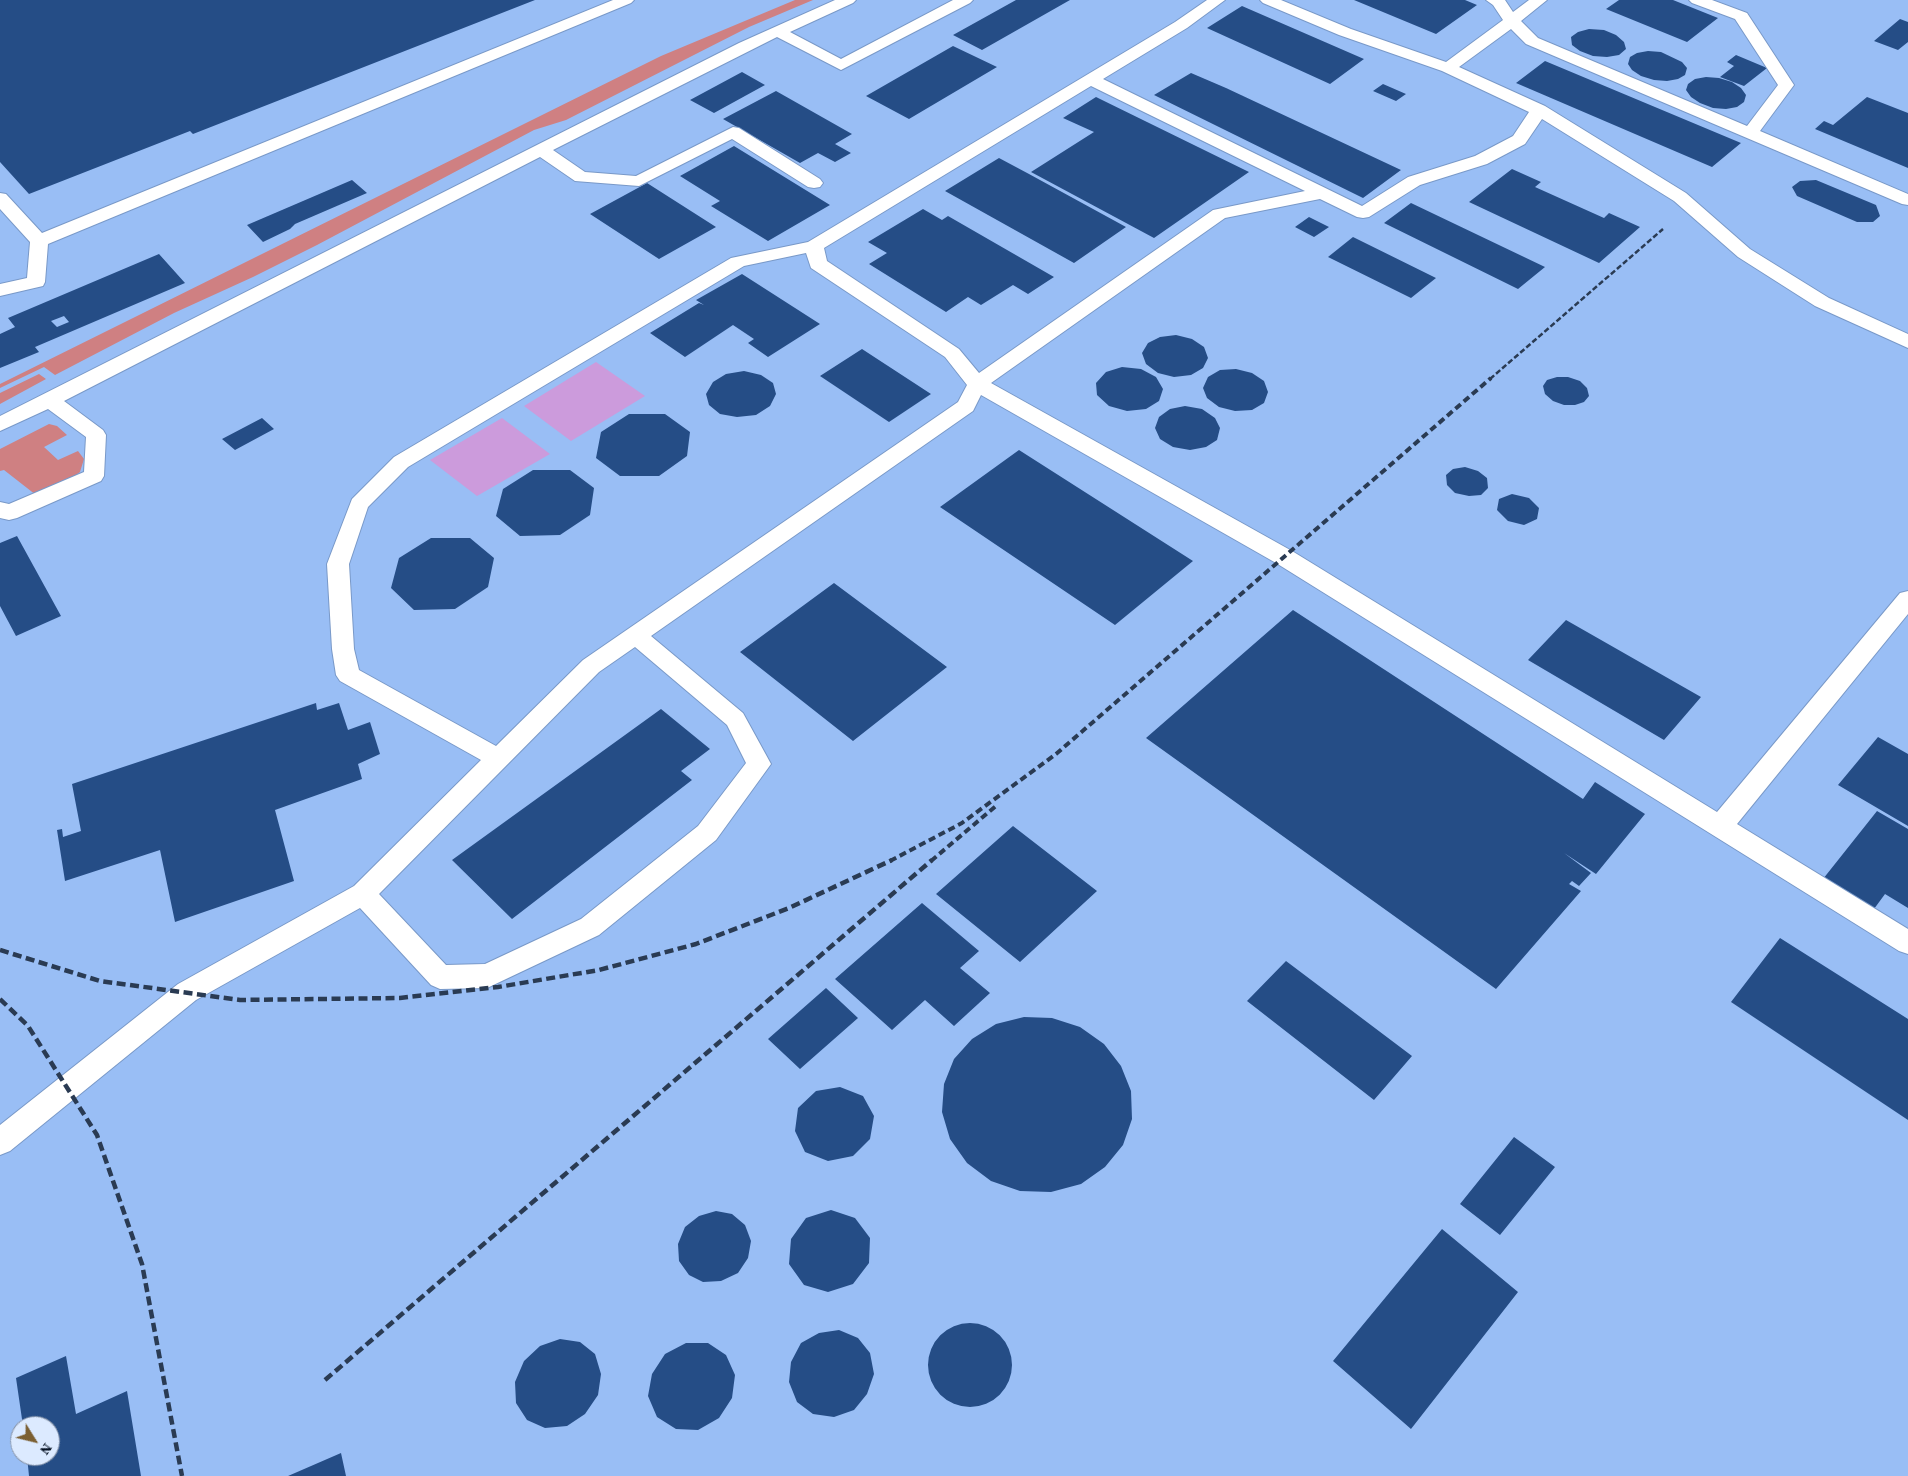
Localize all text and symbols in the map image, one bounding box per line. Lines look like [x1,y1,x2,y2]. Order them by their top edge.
north arrow [10,1416,60,1466]
text: N [35,1439,57,1459]

